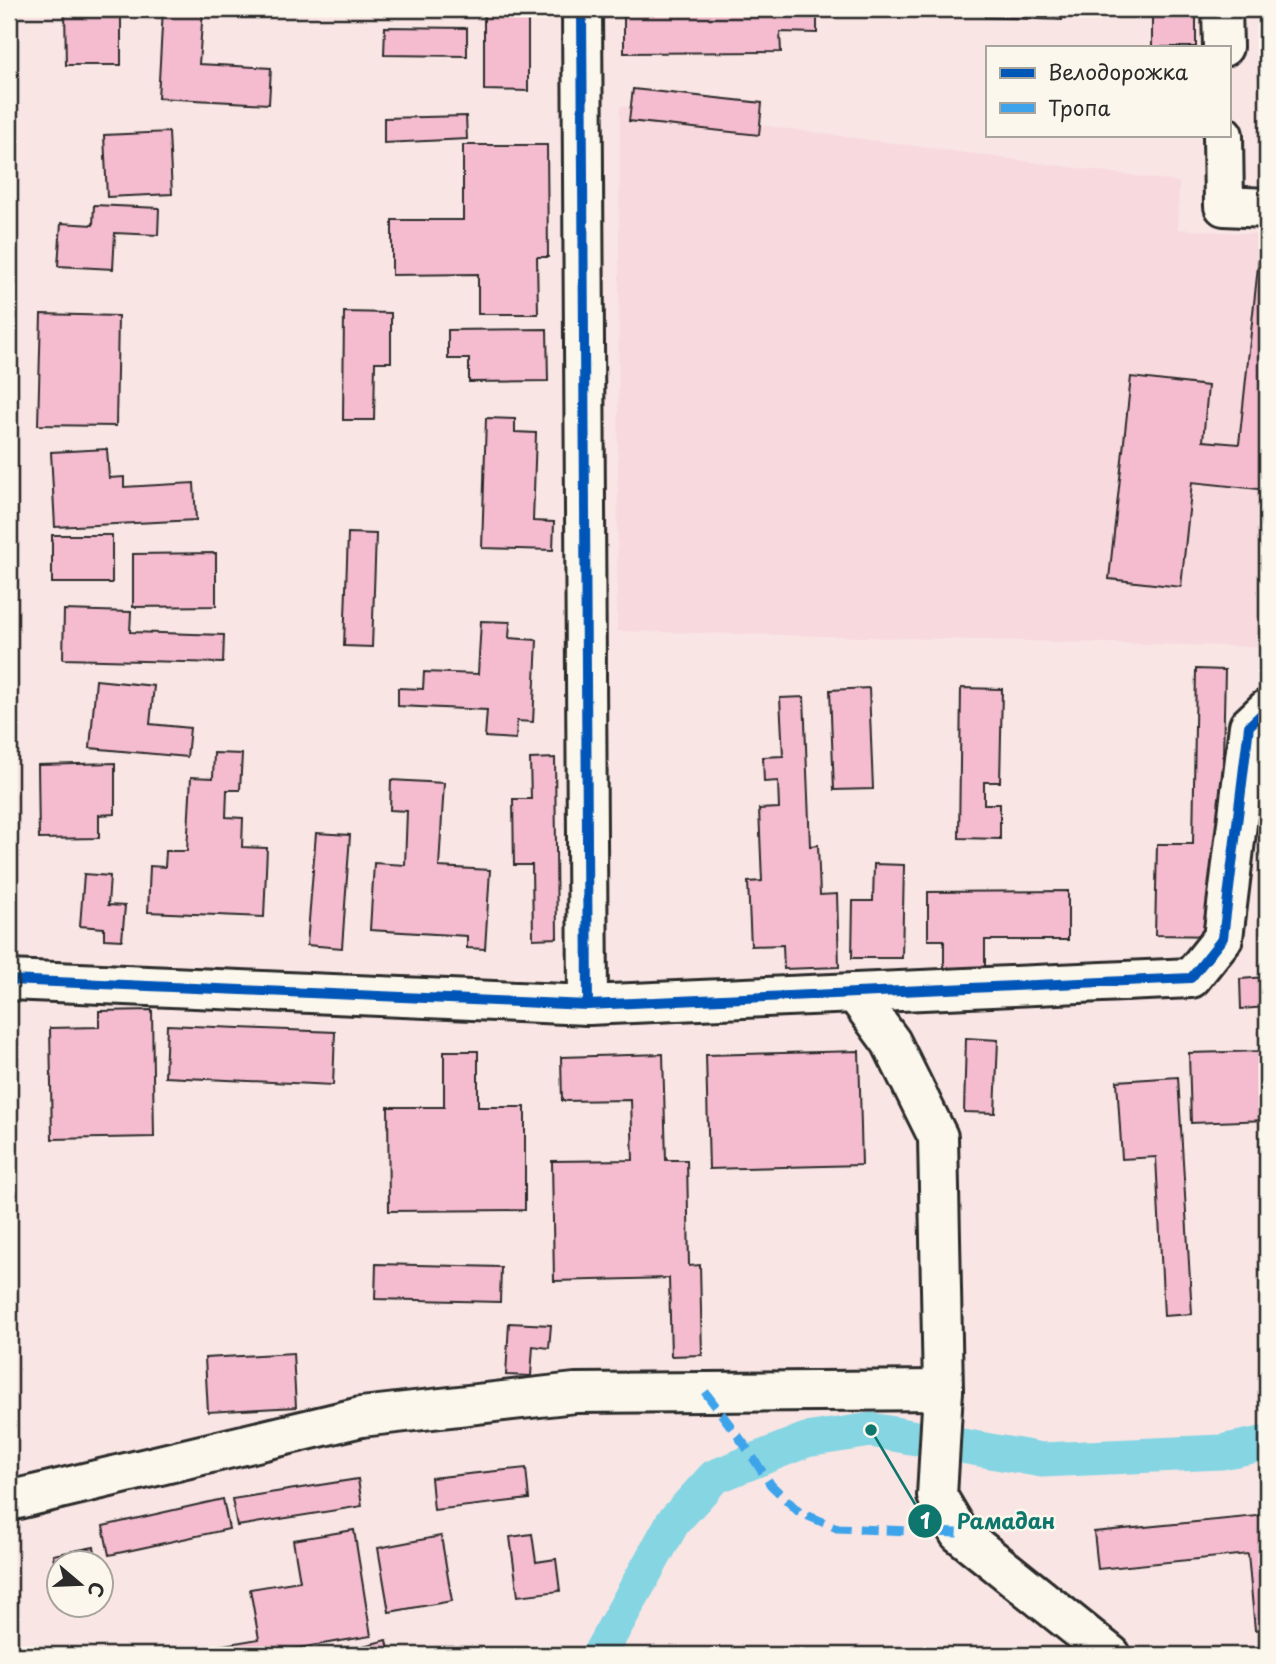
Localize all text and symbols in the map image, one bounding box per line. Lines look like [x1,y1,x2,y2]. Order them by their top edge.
legend [986,46,1230,136]
text: Велодорожка [1048,55,1189,87]
text: Тропа [1048,91,1110,123]
callout: Рамадан [908,1500,1069,1542]
text: 1 [920,1504,930,1536]
text: Рамадан [957,1504,1055,1536]
north arrow [46,1548,116,1618]
text: С [81,1579,113,1601]

